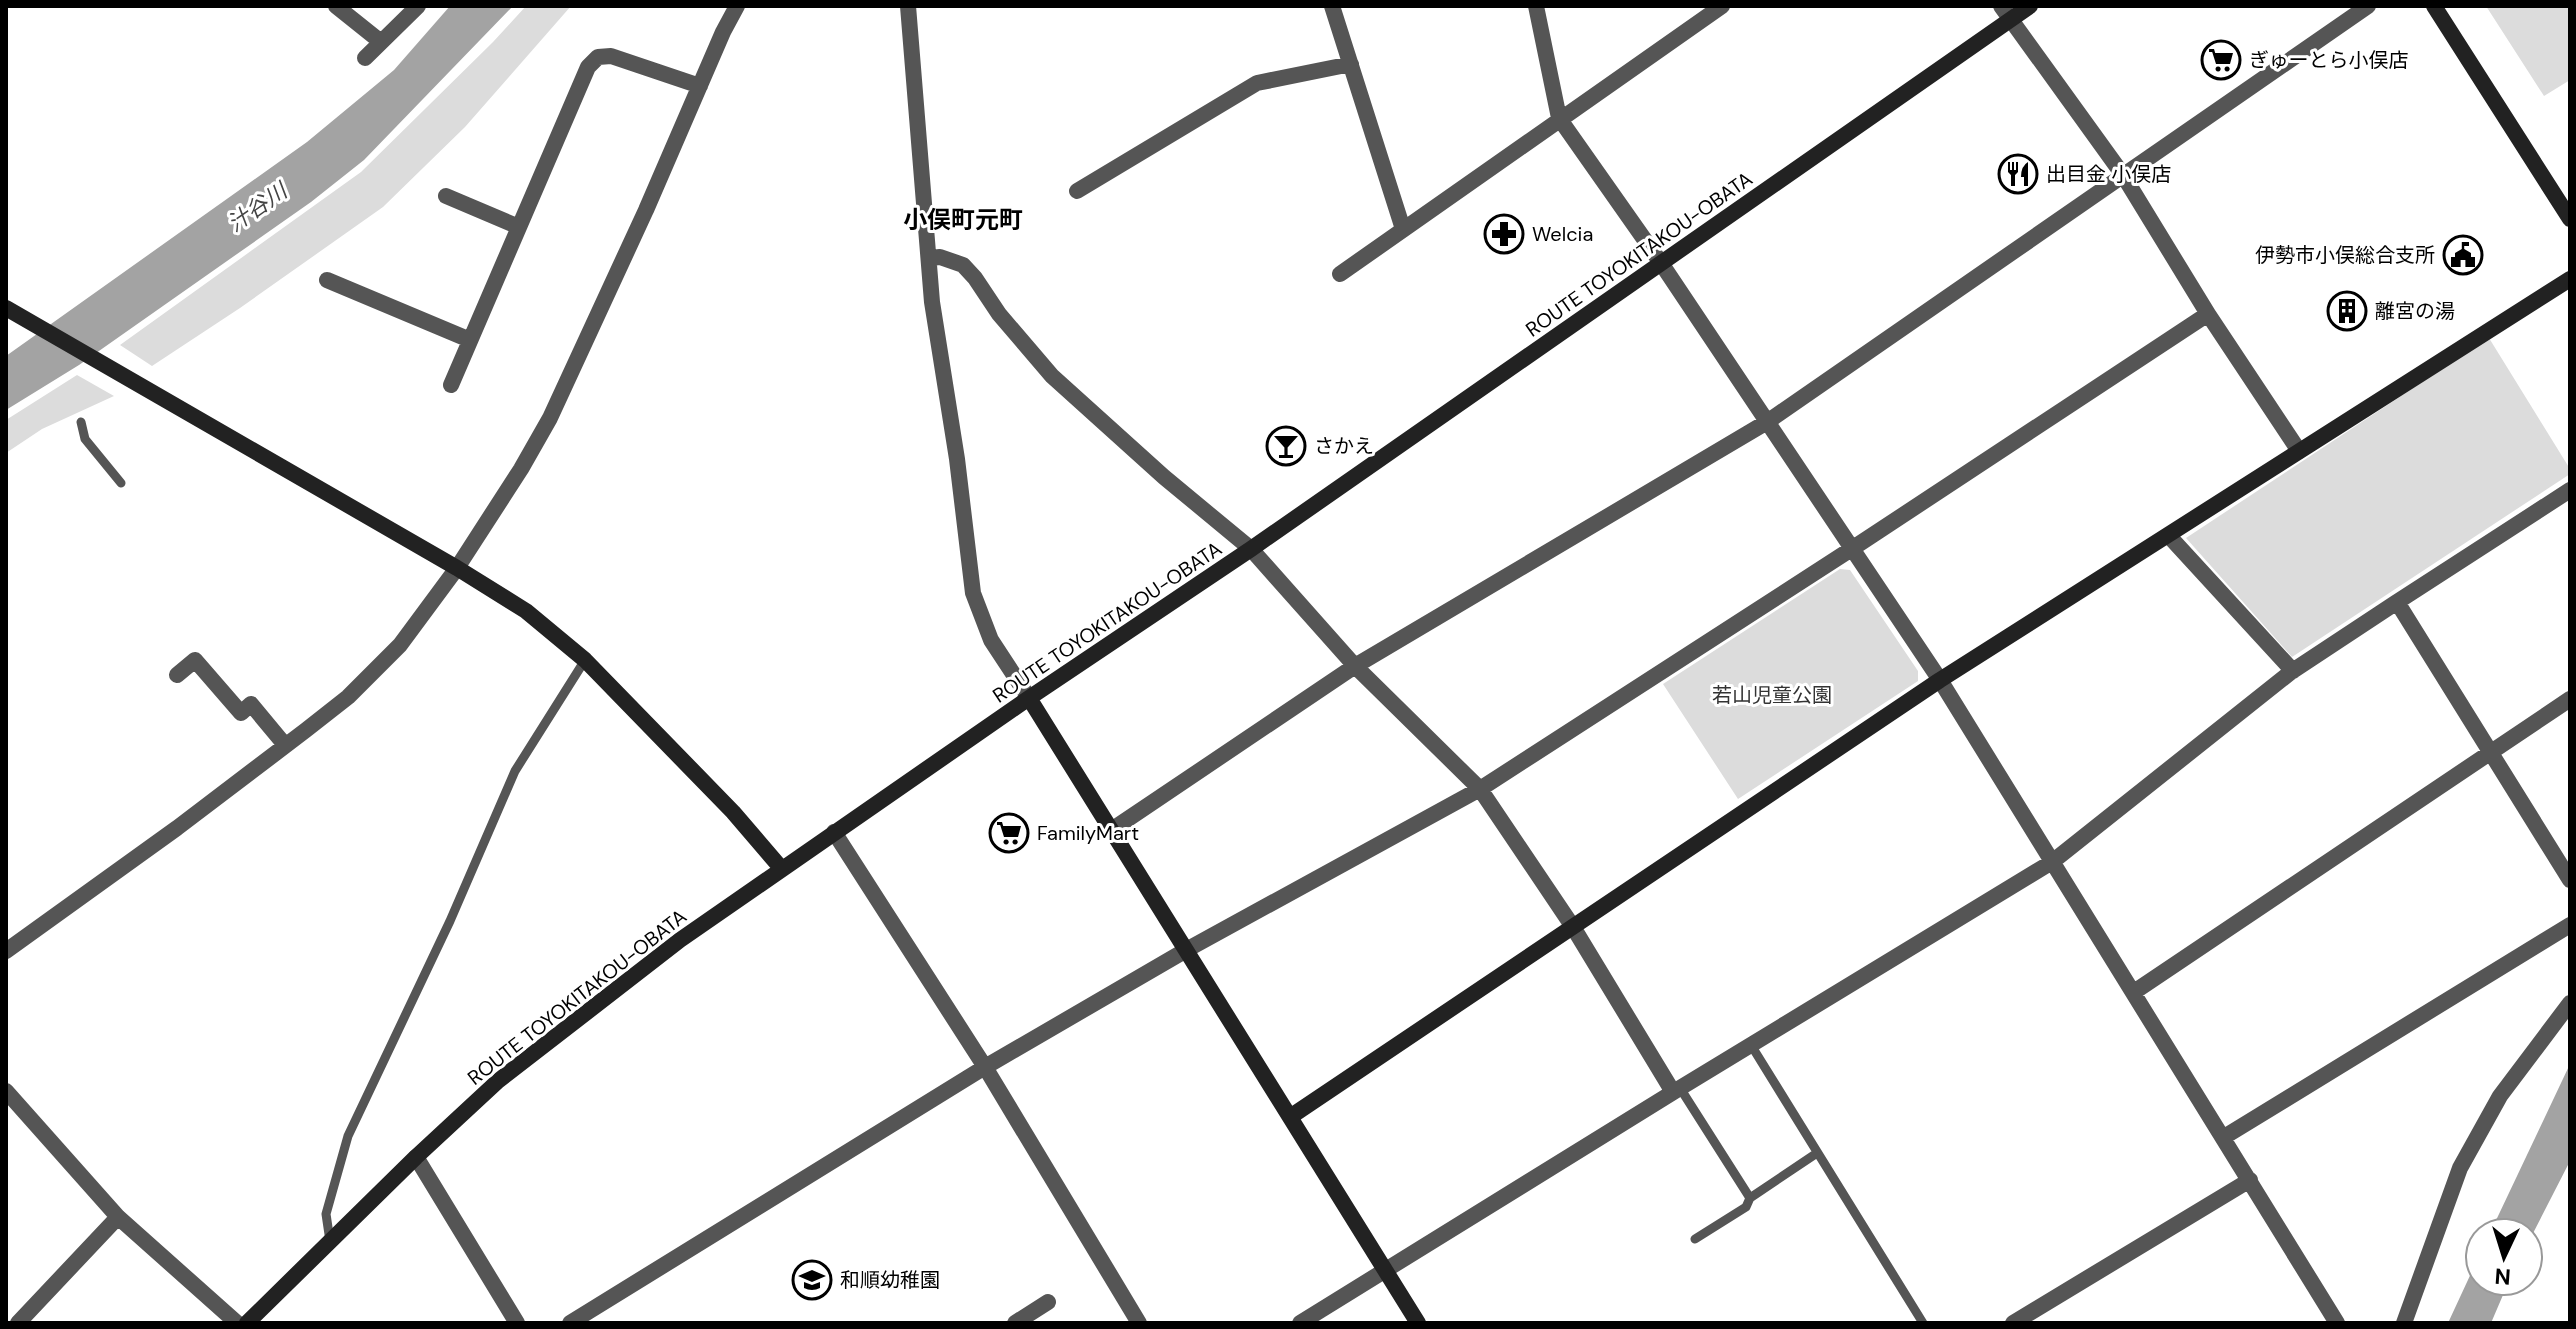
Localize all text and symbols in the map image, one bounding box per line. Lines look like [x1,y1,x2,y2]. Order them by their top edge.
supermarket icon: ぎゅーとら小俣店 [2200,39,2242,81]
place label: ぎゅーとら小俣店 [2249,47,2408,73]
restaurant icon: 出目金 小俣店 [1997,153,2039,195]
place label: 出目金 小俣店 [2046,161,2171,187]
street label: ROUTE TOYOKITAKOU-OBATA [1521,166,1757,342]
water label: 汁谷川 [222,175,294,238]
district label: 小俣町元町 [903,204,1023,235]
pharmacy icon: Welcia [1483,213,1525,255]
place label: Welcia [1532,221,1593,247]
public building icon: 伊勢市小俣総合支所 [2442,234,2484,276]
place label: 伊勢市小俣総合支所 [2255,242,2435,268]
building icon: 離宮の湯 [2326,290,2368,332]
place label: 離宮の湯 [2375,298,2455,324]
bar icon: さかえ [1265,425,1307,467]
place label: さかえ [1314,433,1374,459]
street label: ROUTE TOYOKITAKOU-OBATA [987,535,1227,709]
park label: 若山児童公園 [1712,682,1832,708]
supermarket icon: FamilyMart [988,812,1030,854]
place label: FamilyMart [1037,820,1139,846]
street label: ROUTE TOYOKITAKOU-OBATA [462,903,692,1091]
north arrow [2464,1217,2544,1297]
school or university icon: 和順幼稚園 [791,1259,833,1301]
text: N [2494,1261,2512,1291]
place label: 和順幼稚園 [840,1267,940,1293]

